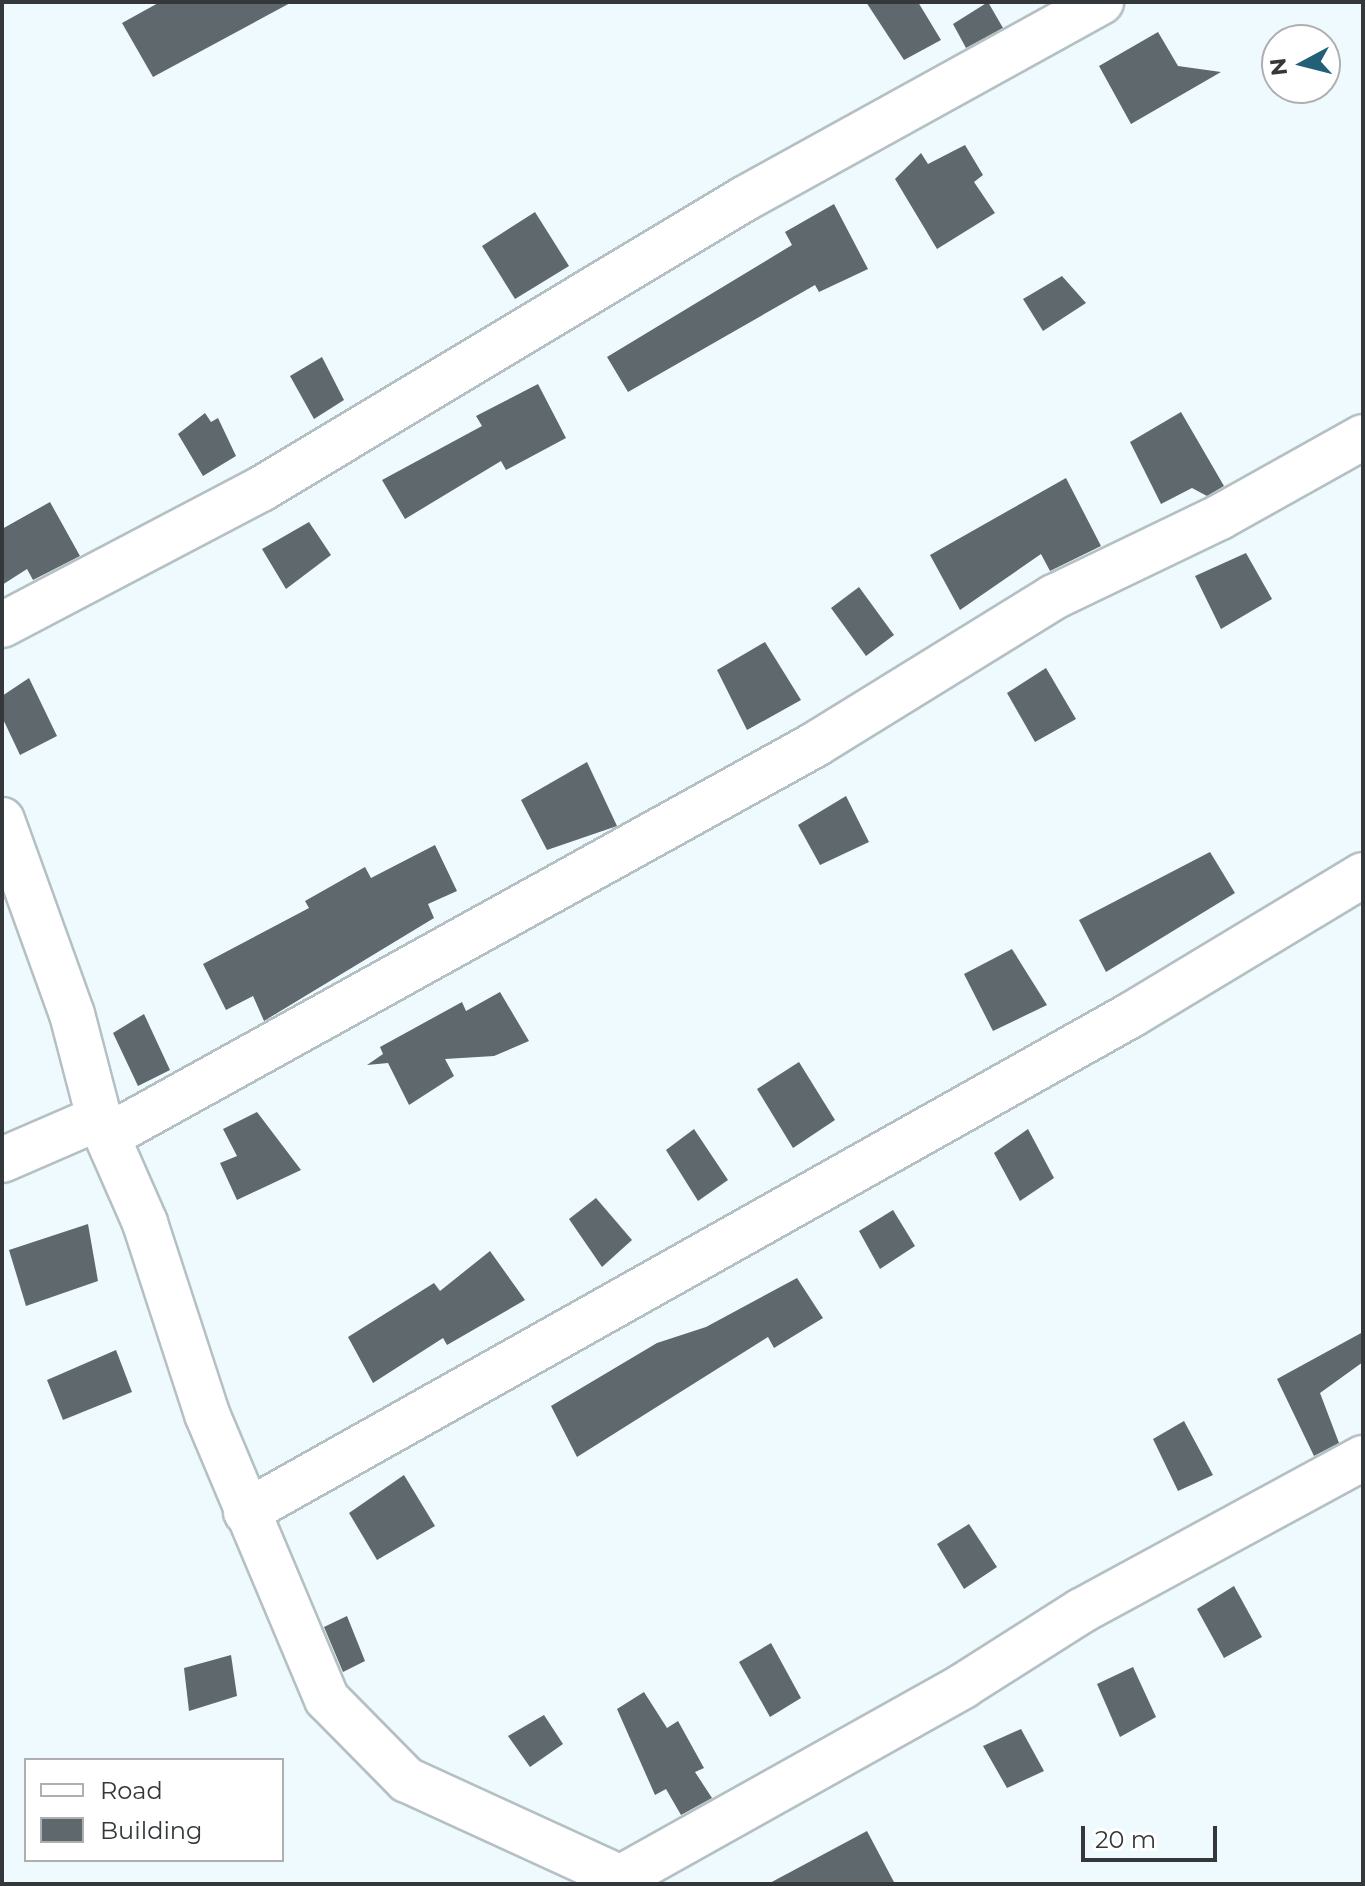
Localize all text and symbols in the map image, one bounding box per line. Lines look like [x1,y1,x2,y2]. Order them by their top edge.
north arrow [1261,24,1341,104]
text: N [1264,56,1293,77]
legend [24,1758,284,1862]
text: Road [100,1776,163,1805]
scale bar [1085,1810,1221,1860]
text: Building [100,1816,203,1845]
text: 20 m [1095,1825,1156,1854]

